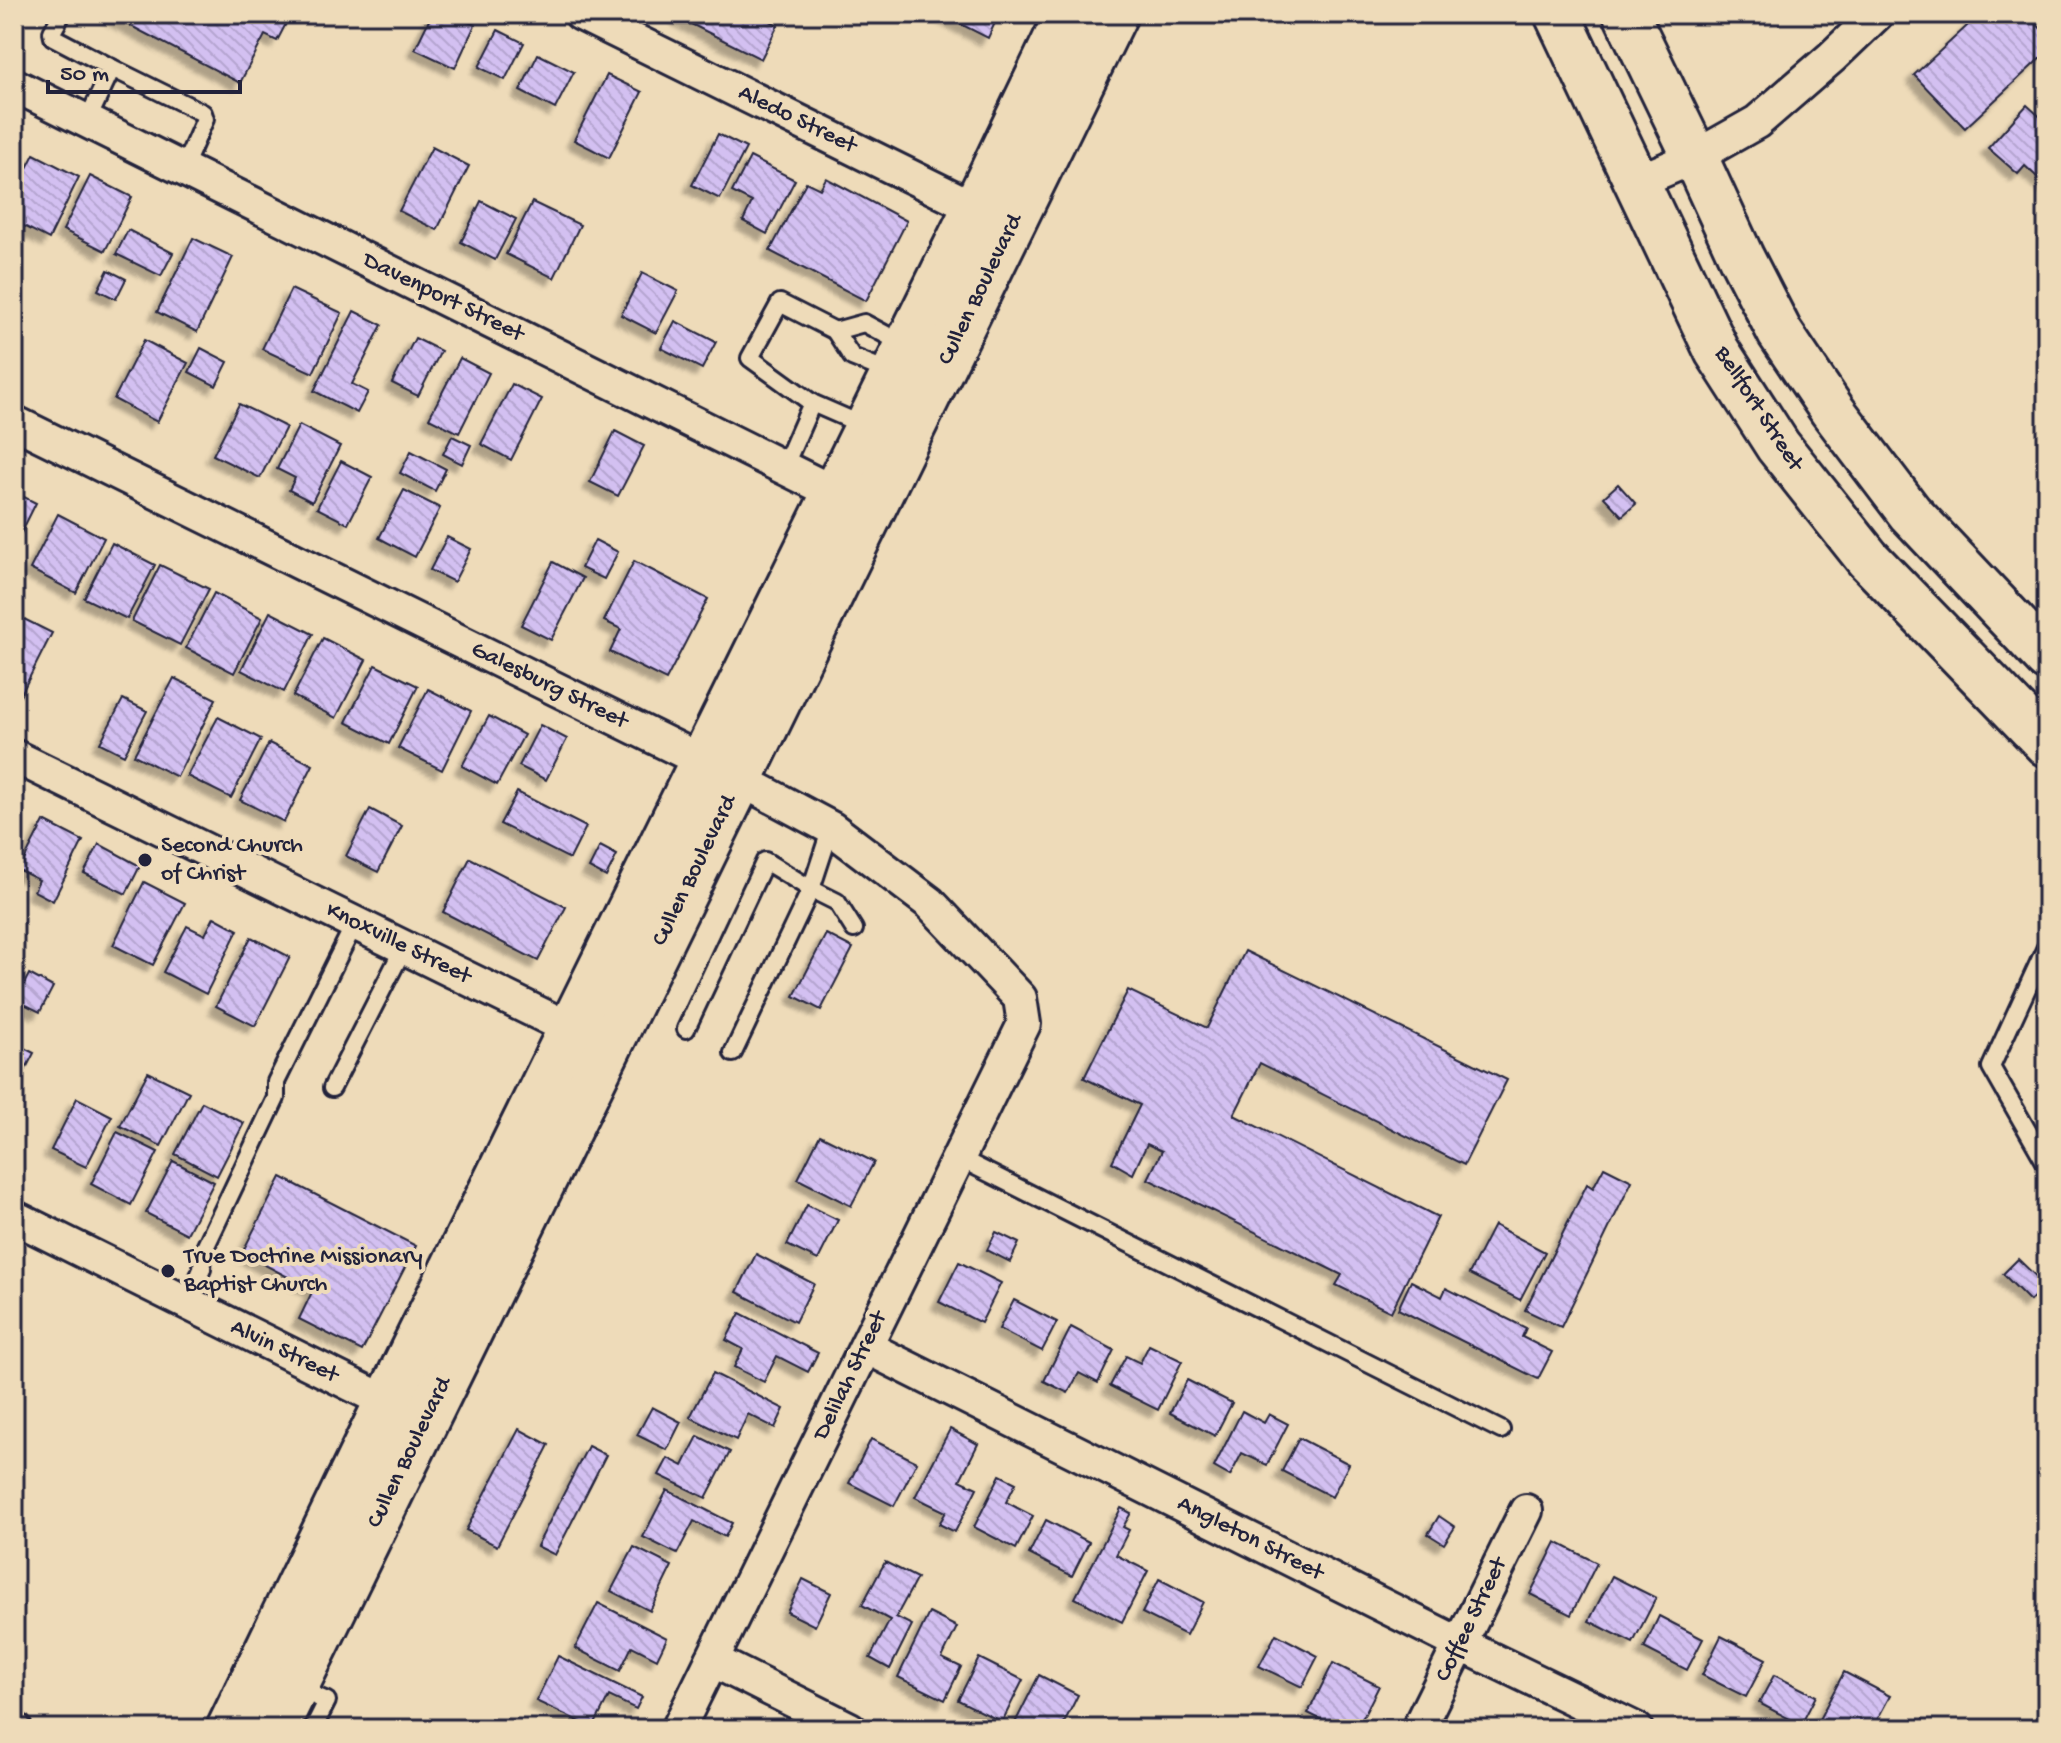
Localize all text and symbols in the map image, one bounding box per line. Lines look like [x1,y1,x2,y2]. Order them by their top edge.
scale bar [48,44,240,94]
text: 50 m [60,61,109,90]
street label: Aledo Street [733,79,863,162]
street label: Cullen Boulevard [932,208,1031,370]
street label: Davenport Street [356,246,530,350]
street label: Bellfort Street [1706,340,1810,479]
street label: Galesburg Street [466,636,634,737]
street label: Cullen Boulevard [646,789,745,951]
place label: Second Church of Christ [161,832,303,889]
marker: Second Church of Christ [136,851,154,869]
street label: Knoxville Street [321,896,477,993]
place label: True Doctrine Missionary Baptist Church [182,1243,423,1300]
marker: True Doctrine Missionary Baptist Church [159,1262,177,1280]
street label: Delilah Street [806,1305,896,1447]
street label: Alvin Street [225,1313,345,1391]
street label: Cullen Boulevard [361,1371,460,1533]
street label: Angleton Street [1172,1490,1330,1589]
street label: Coffee Street [1429,1551,1516,1687]

